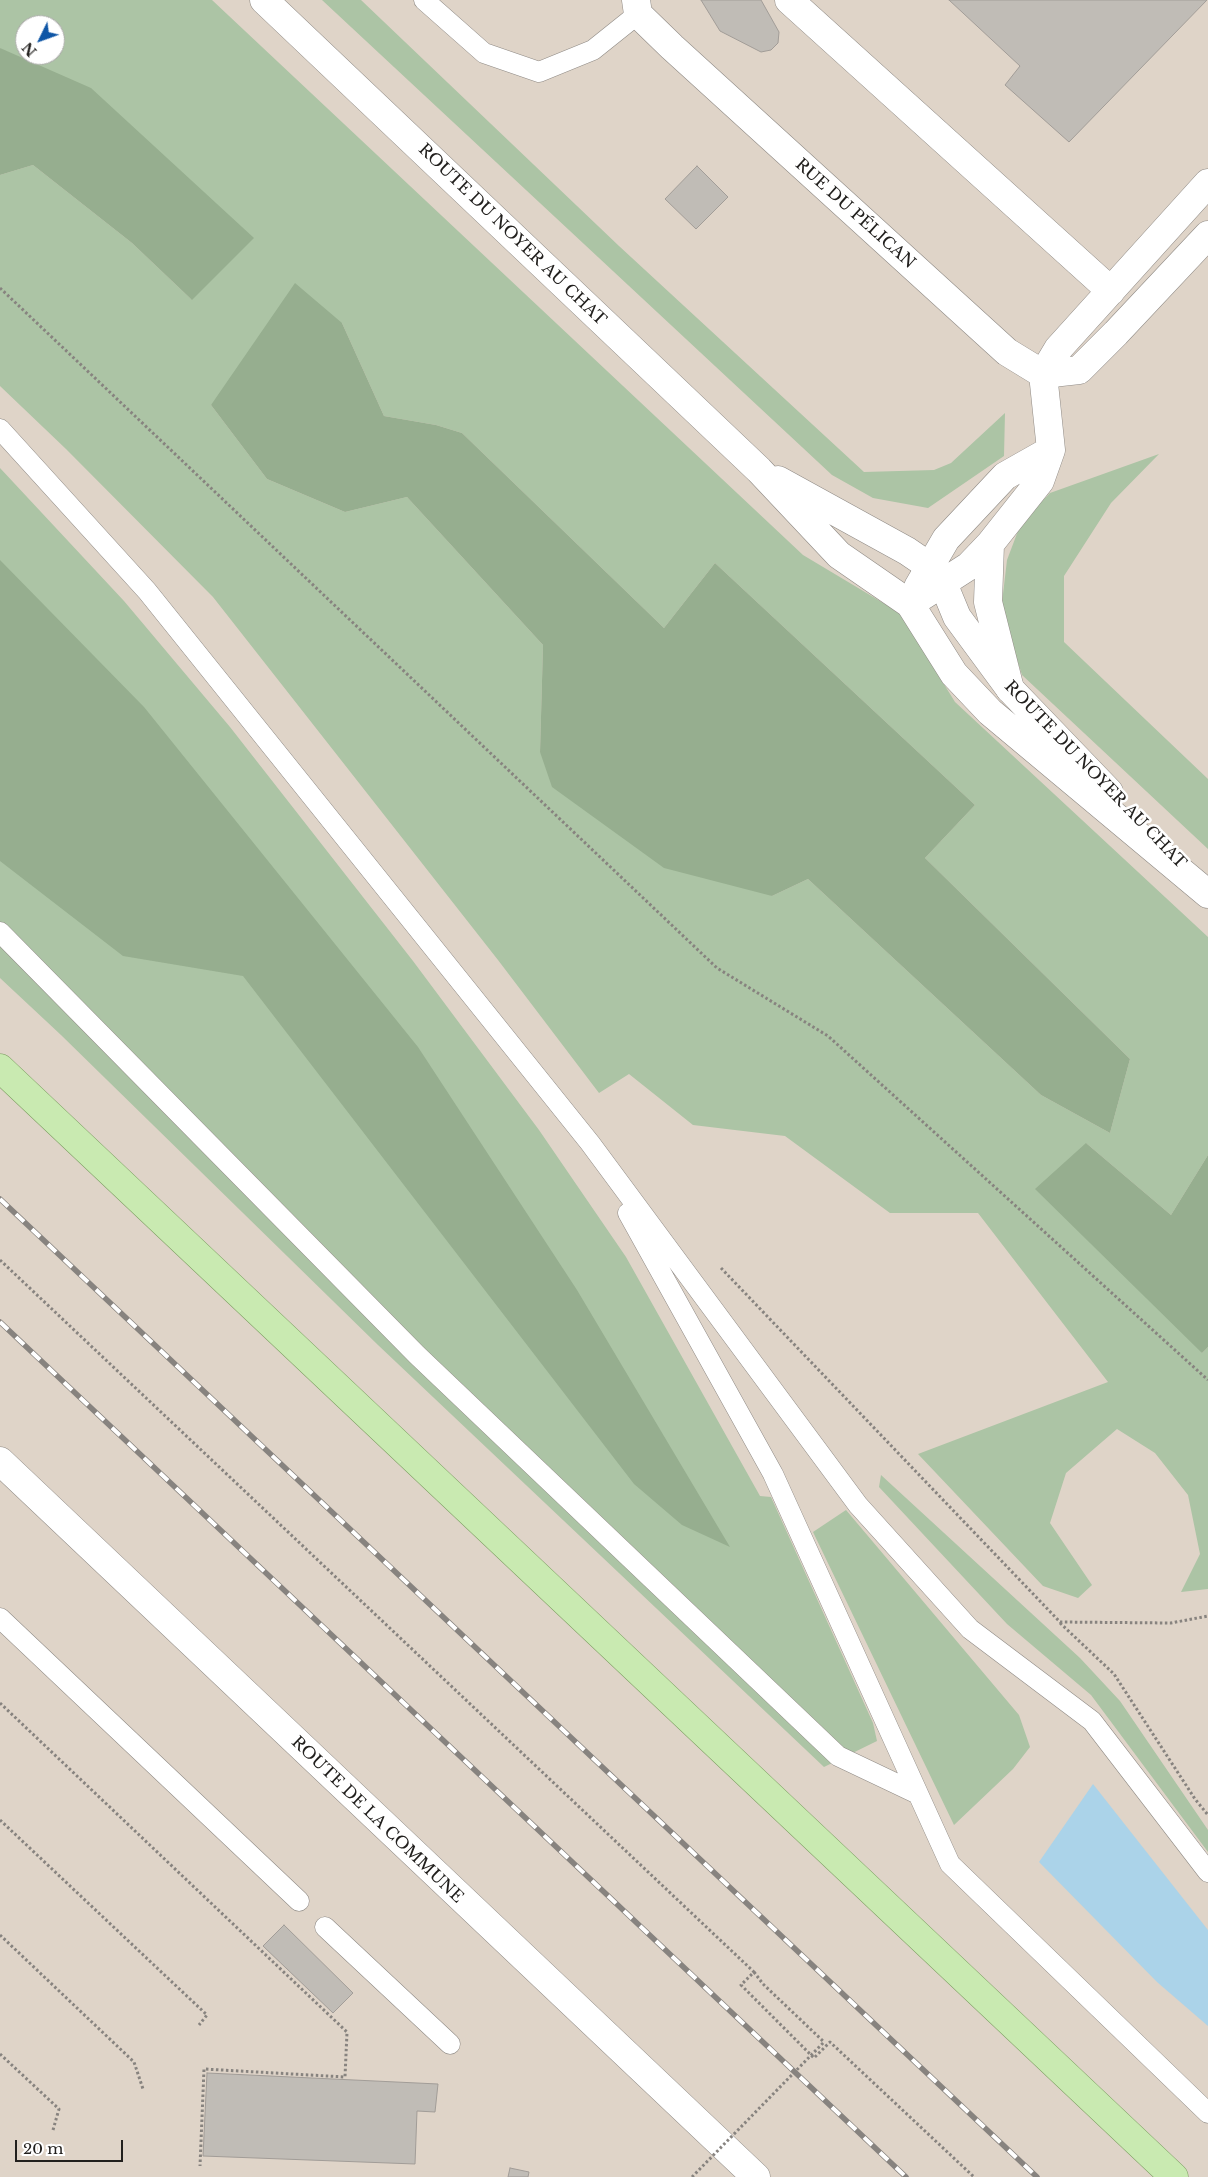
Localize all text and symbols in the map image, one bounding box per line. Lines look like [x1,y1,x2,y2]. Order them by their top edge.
north arrow [15,15,65,65]
text: N [19,38,41,60]
street label: ROUTE DU NOYER AU CHAT [414,140,610,330]
street label: RUE DU PÉLICAN [791,155,919,273]
street label: ROUTE DU NOYER AU CHAT [1000,677,1190,873]
street label: ROUTE DE LA COMMUNE [287,1733,467,1907]
scale bar [18,2130,125,2162]
text: 20 m [23,2139,63,2158]

